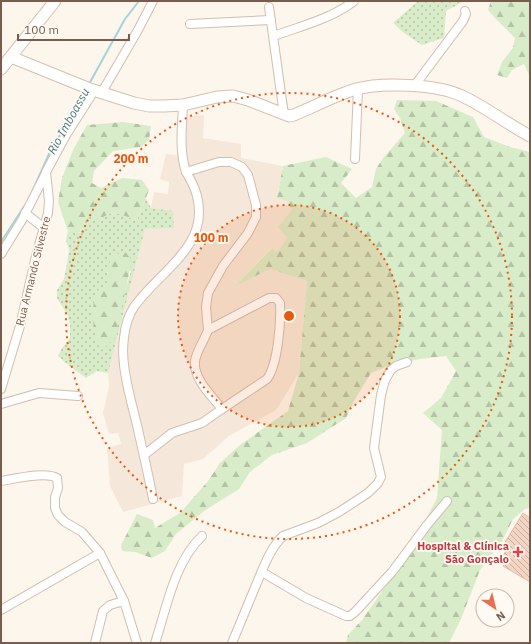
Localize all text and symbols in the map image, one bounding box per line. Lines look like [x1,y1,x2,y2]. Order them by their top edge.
scale bar [18,16,129,42]
text: 100 m [24,22,59,37]
water label: Rio Imboassu [44,85,92,157]
text: 200 m [113,151,149,166]
street label: Rua Armando Silvestre [13,215,53,327]
text: 100 m [193,230,229,245]
centre of rings [282,309,296,323]
place label: Hospital & Clínica São Gonçalo [417,539,509,566]
marker: Hospital & Clínica São Gonçalo [512,546,524,558]
north arrow [475,588,515,628]
text: N [493,608,508,624]

